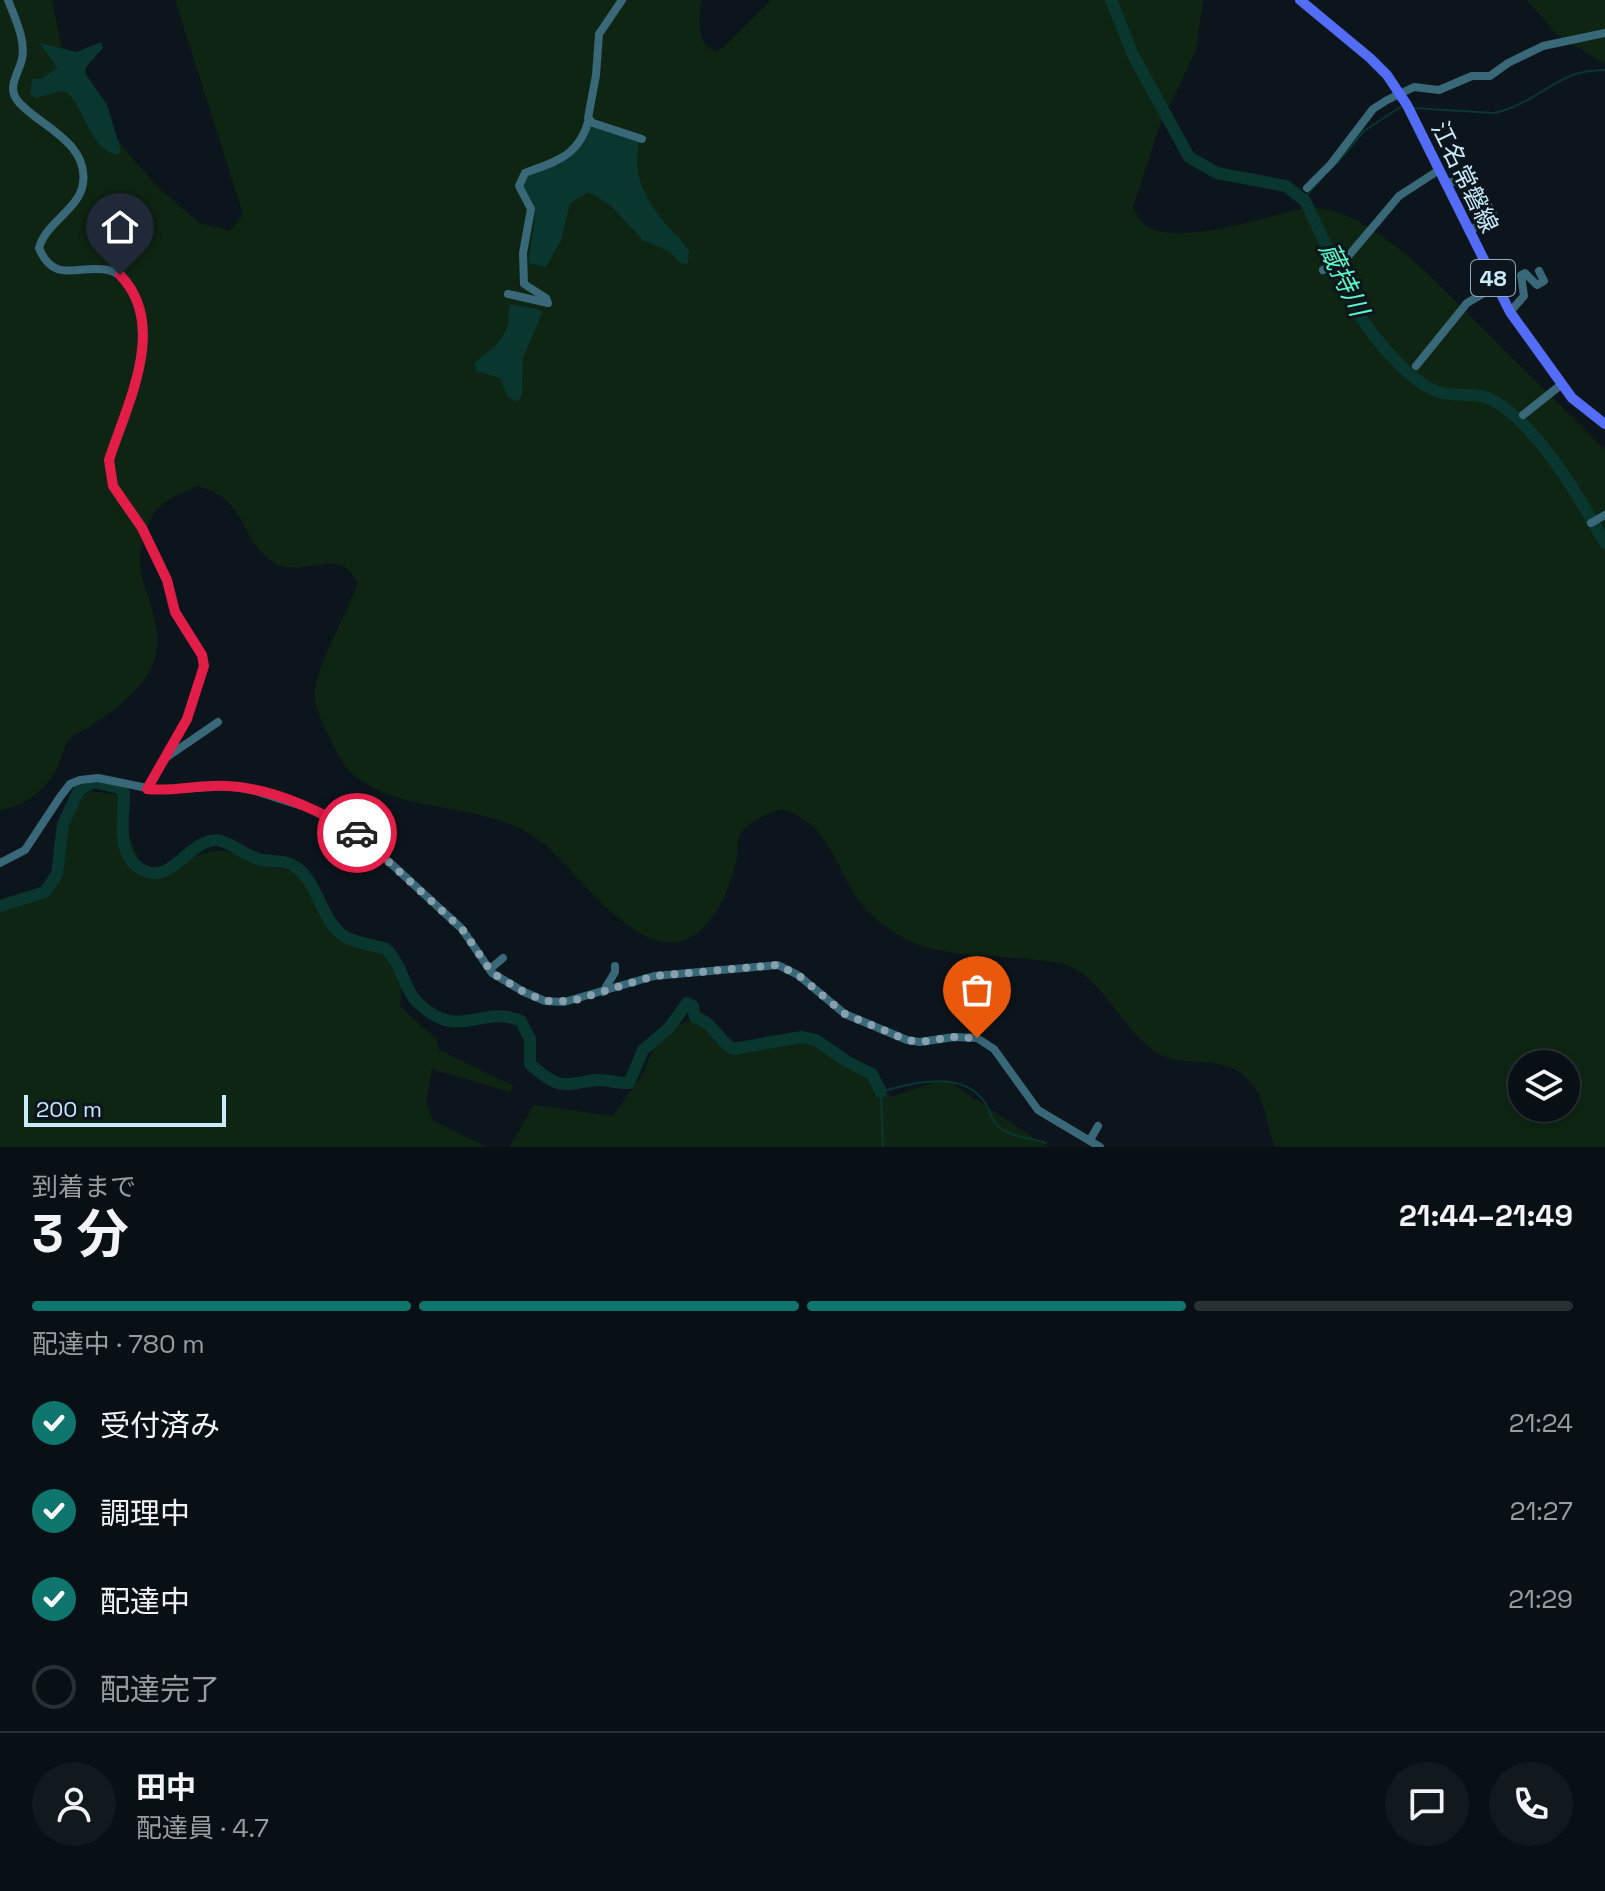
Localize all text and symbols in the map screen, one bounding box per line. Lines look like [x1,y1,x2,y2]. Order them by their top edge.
street label: 江名常磐線 [1425,116,1505,238]
pin [86,193,154,275]
icon: home [98,205,142,249]
water label: 蔵持川 [1312,236,1378,324]
road number: 48 [1471,260,1515,296]
courier [317,793,397,873]
icon: car [335,811,379,855]
pin [943,956,1011,1038]
icon: bag [955,968,999,1012]
map controls [1508,1050,1580,1122]
button: layers [1508,1050,1580,1122]
scale bar [24,1091,226,1127]
text: 200 m [36,1095,102,1123]
text: 到着まで [32,1170,136,1204]
text: 21:44–21:49 [1399,1196,1573,1235]
text: 3 分 [32,1201,129,1267]
text: 配達中 · 780 m [32,1327,205,1361]
icon: check [32,1401,76,1445]
text: 受付済み [100,1406,220,1445]
text: 21:24 [1509,1406,1573,1440]
icon: check [32,1489,76,1533]
text: 調理中 [100,1494,190,1533]
text: 21:27 [1510,1494,1573,1528]
icon: check [32,1577,76,1621]
text: 配達中 [100,1582,190,1621]
text: 21:29 [1508,1582,1573,1616]
text: 配達完了 [100,1670,220,1709]
button: person [32,1762,116,1846]
button: chat [1385,1762,1469,1846]
button: phone [1489,1762,1573,1846]
text: 田中 [136,1768,196,1807]
text: 配達員 · 4.7 [136,1811,269,1845]

